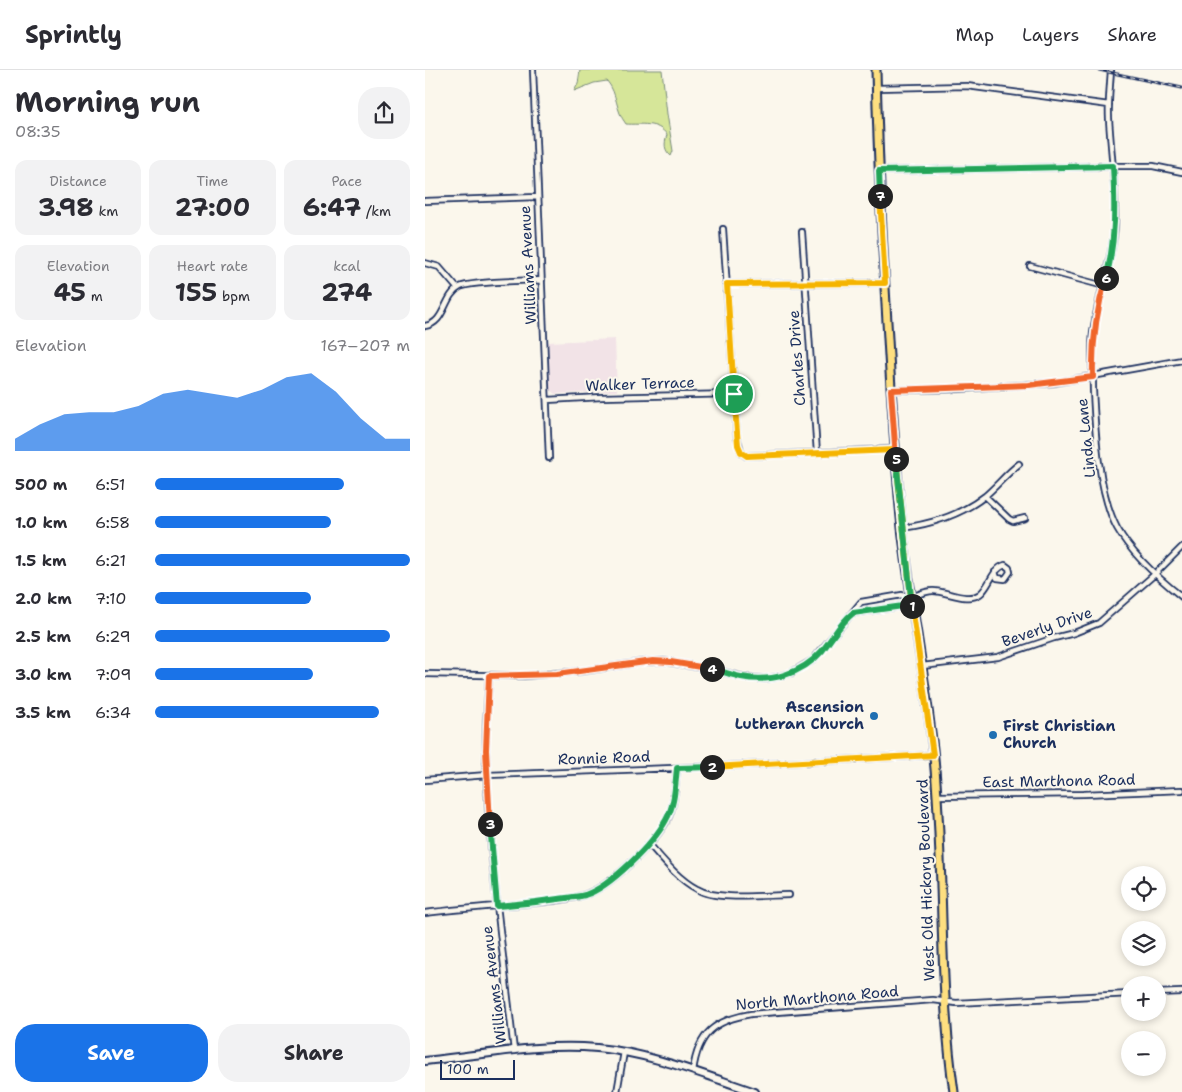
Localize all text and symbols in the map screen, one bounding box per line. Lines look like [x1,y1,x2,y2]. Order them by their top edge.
text: Sprintly [25,19,122,51]
text: Map [956,23,994,47]
text: Layers [1022,23,1079,47]
text: Share [1107,23,1157,47]
text: Morning run [15,83,200,121]
button: share [358,87,410,139]
text: 08:35 [15,121,61,142]
text: Distance [49,172,107,190]
text: Time [196,172,229,190]
text: Pace [331,172,362,190]
pin: 7 [867,184,893,208]
text: 7 [876,187,885,205]
text: 3.98 [38,190,94,224]
text: 27:00 [175,190,250,224]
text: 6:47 [303,190,361,224]
text: km [94,202,118,220]
text: /km [361,202,391,220]
street label: Williams Avenue [515,205,541,325]
text: Elevation [47,257,110,275]
text: Heart rate [177,257,248,275]
text: kcal [333,257,360,275]
pin: 6 [1093,266,1119,290]
text: 6 [1102,269,1111,287]
text: 45 [54,275,86,309]
text: 155 [175,275,217,309]
text: 274 [321,275,372,309]
text: m [86,287,103,305]
text: bpm [217,287,250,305]
street label: Charles Drive [784,309,810,407]
text: Elevation [15,335,87,356]
text: 167–207 m [321,335,410,356]
street label: Walker Terrace [585,372,695,396]
pin [713,373,755,415]
icon: arrive [720,380,748,408]
street label: Linda Lane [1072,397,1100,479]
pin: 5 [883,446,909,472]
text: 5 [892,450,901,468]
text: 500 m [15,474,67,495]
text: 6:51 [95,474,125,495]
text: 1.0 km [15,512,67,533]
text: 6:58 [95,512,130,533]
text: 1.5 km [15,550,67,571]
text: 6:21 [95,550,126,571]
text: 2.0 km [15,588,72,609]
text: 7:10 [95,588,126,609]
pin: 1 [899,594,925,618]
text: 1 [909,597,916,615]
street label: Beverly Drive [999,602,1095,652]
text: 2.5 km [15,626,71,647]
text: 6:29 [95,626,131,647]
pin: 4 [699,656,725,682]
text: 4 [708,660,717,678]
text: 3.0 km [15,664,71,685]
text: 7:09 [95,664,131,685]
place label: Ascension Lutheran Church [735,697,864,734]
text: 3.5 km [15,702,71,723]
text: 6:34 [95,702,131,723]
marker: Ascension Lutheran Church [868,710,880,722]
place label: First Christian Church [1003,716,1115,753]
marker: First Christian Church [987,729,999,741]
street label: Ronnie Road [557,746,651,770]
pin: 2 [699,754,725,780]
text: 2 [708,758,717,776]
street label: East Marthona Road [982,770,1136,792]
street label: West Old Hickory Boulevard [912,778,940,981]
pin: 3 [477,812,503,836]
text: 3 [486,815,495,833]
map controls [1121,866,1166,1076]
button: locate [1121,866,1166,911]
button: layers [1121,921,1166,966]
street label: Williams Avenue [477,925,511,1045]
button: + [1121,976,1166,1021]
street label: North Marthona Road [735,981,900,1015]
button: Save [15,1024,208,1082]
button: Share [218,1024,410,1082]
button: − [1121,1031,1166,1076]
scale bar [440,1057,515,1080]
text: 100 m [447,1060,489,1078]

